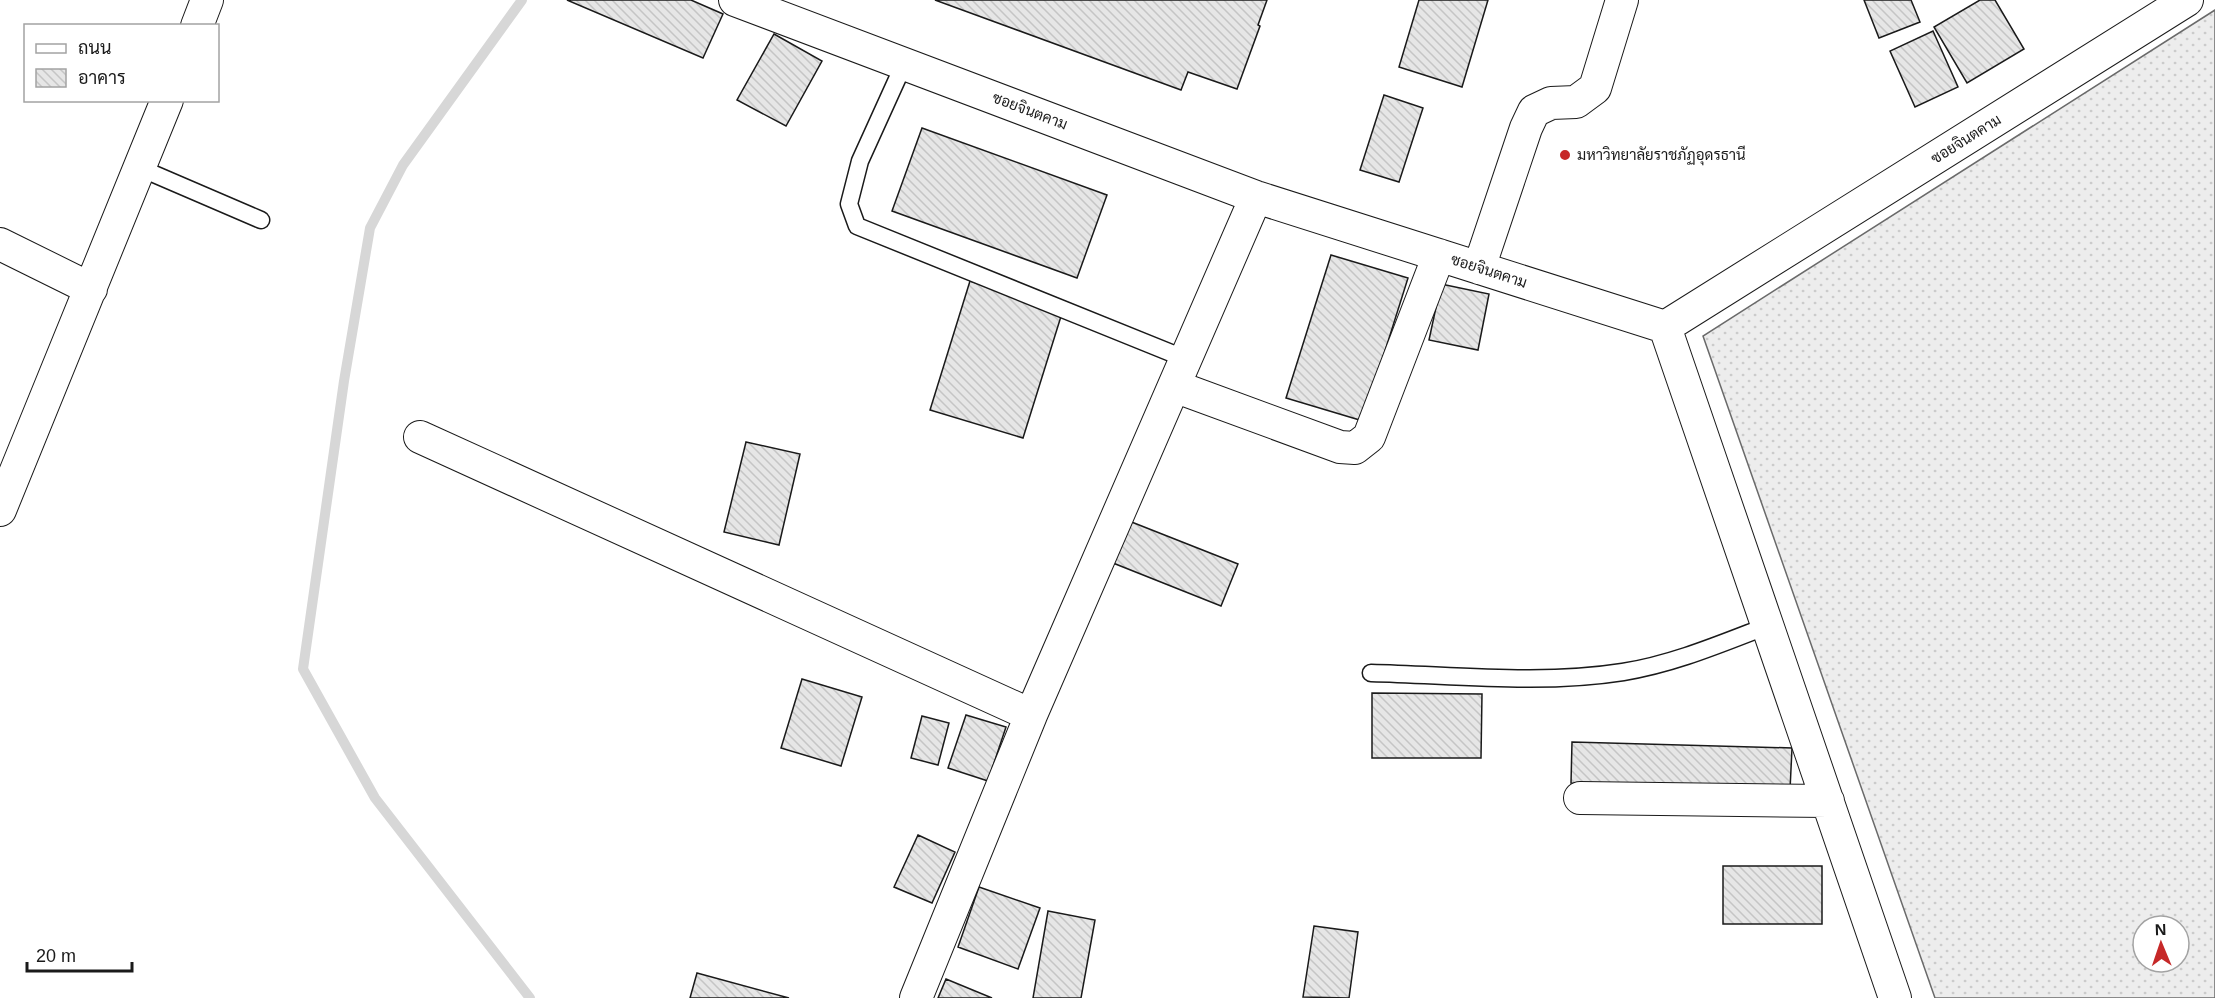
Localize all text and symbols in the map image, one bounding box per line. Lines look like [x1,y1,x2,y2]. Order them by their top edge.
legend [24,24,219,102]
text: ถนน [78,38,111,58]
text: อาคาร [78,68,126,88]
street label: ซอยจินตคาม [990,88,1070,133]
street label: ซอยจินตคาม [1928,110,2004,167]
place label: มหาวิทยาลัยราชภัฏอุดรธานี [1577,145,1746,166]
marker: มหาวิทยาลัยราชภัฏอุดรธานี [1558,148,1572,162]
street label: ซอยจินตคาม [1449,250,1529,291]
north arrow [2131,914,2191,974]
text: N [2154,921,2167,938]
scale bar [27,935,132,973]
text: 20 m [36,946,76,966]

